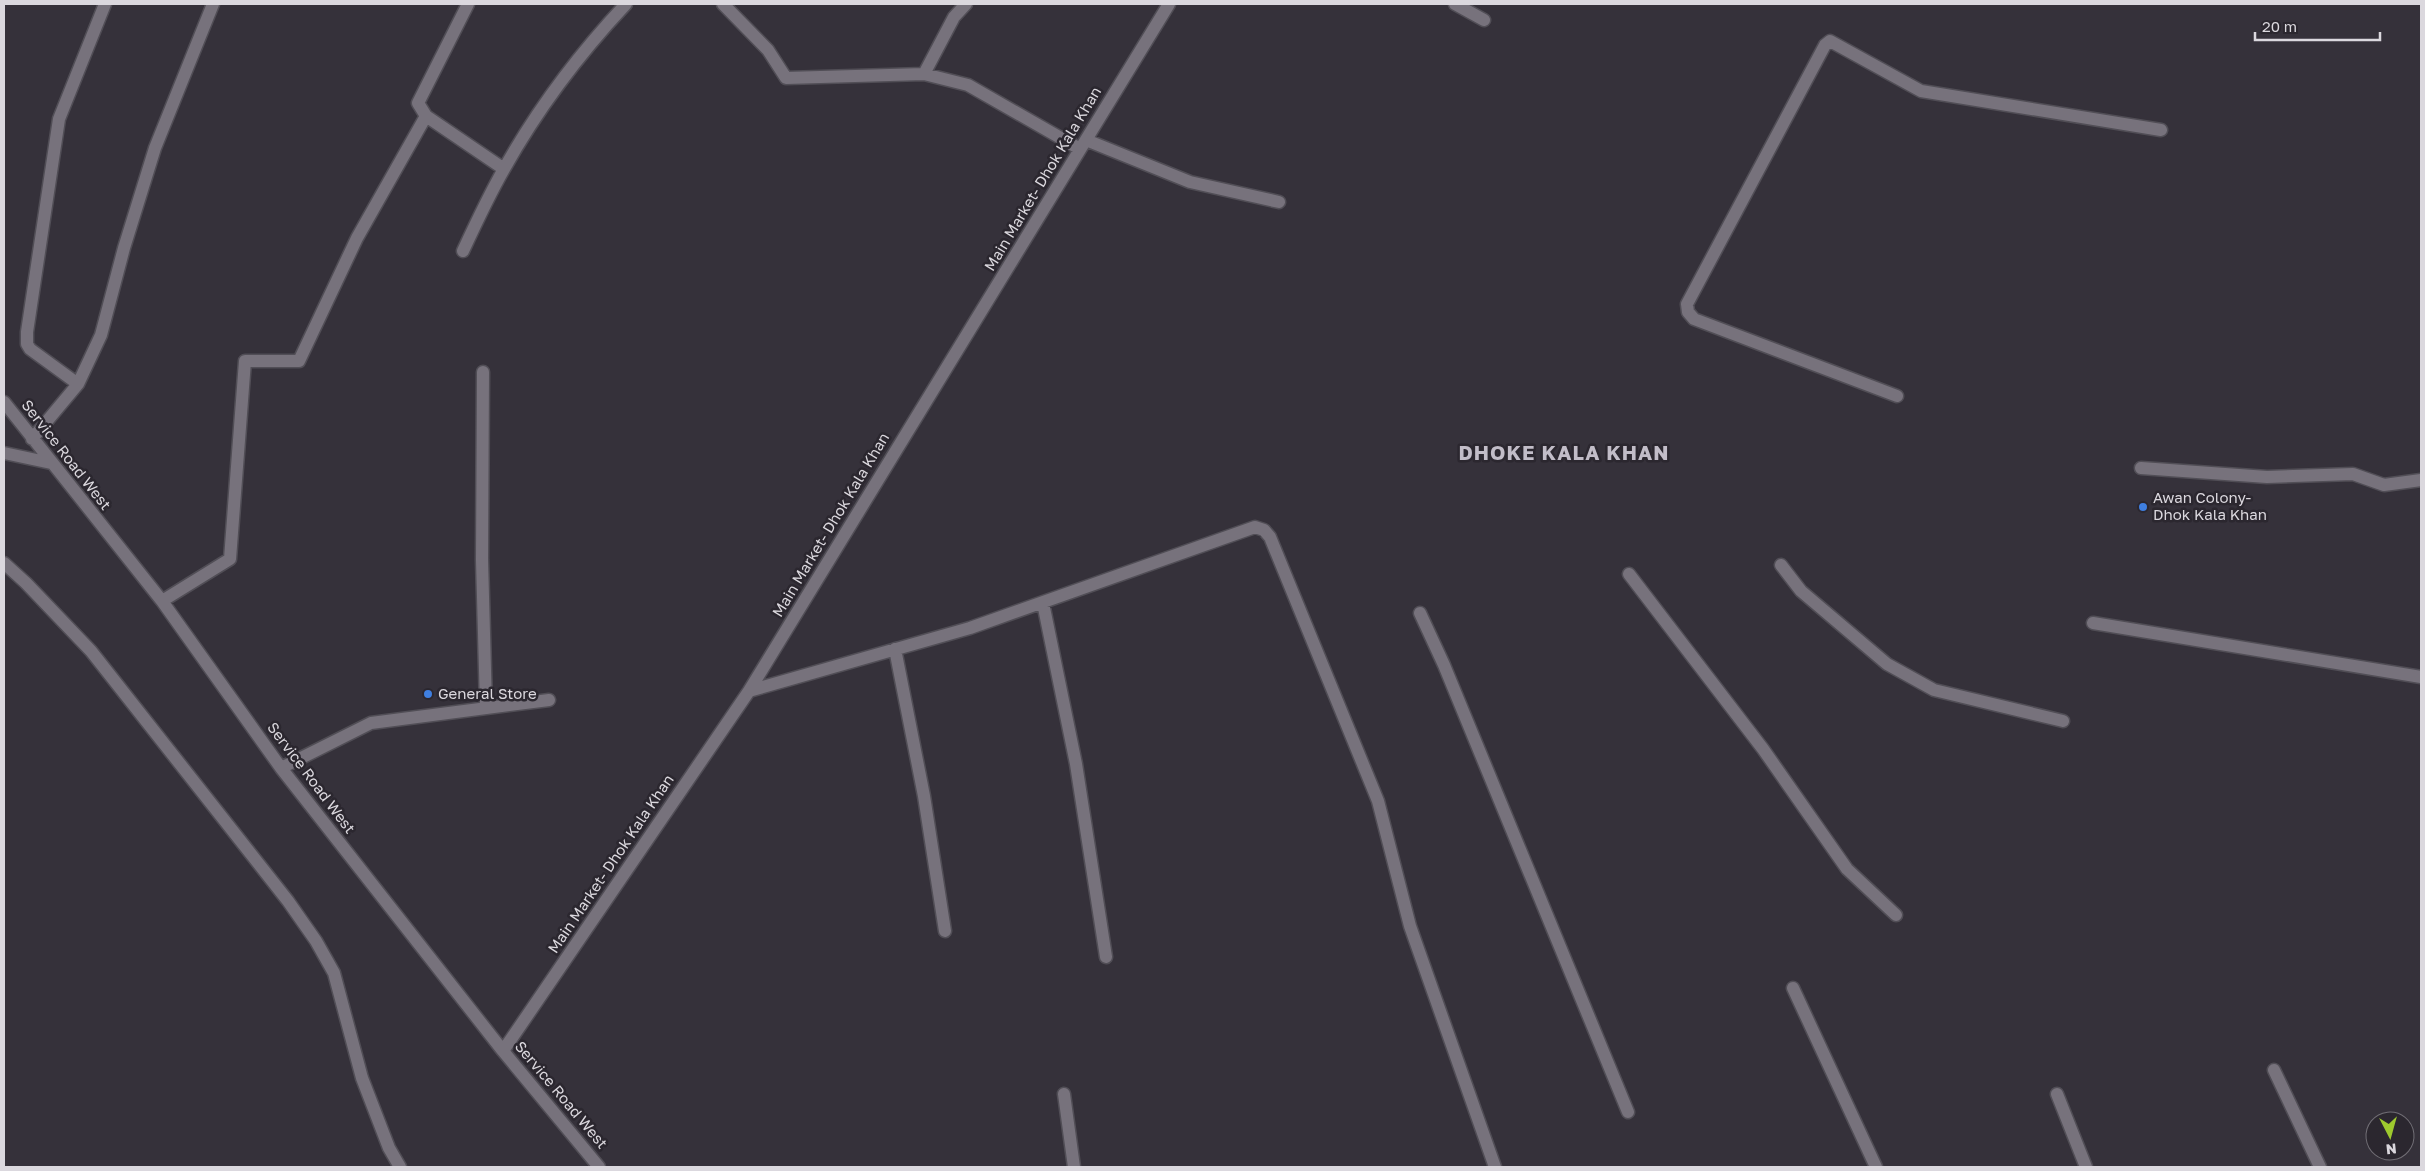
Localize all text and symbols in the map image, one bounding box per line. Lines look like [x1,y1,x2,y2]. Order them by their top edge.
scale bar [2255,10,2380,42]
text: 20 m [2262,17,2297,35]
street label: Main Market- Dhok Kala Khan [980,83,1104,274]
street label: Service Road West [18,396,115,513]
street label: Main Market- Dhok Kala Khan [768,429,892,620]
district label: DHOKE KALA KHAN [1459,440,1669,464]
place label: Awan Colony- Dhok Kala Khan [2153,488,2267,523]
marker: Awan Colony- Dhok Kala Khan [2137,501,2149,513]
place label: General Store [438,684,537,702]
marker: General Store [422,688,434,700]
street label: Service Road West [264,718,359,837]
street label: Main Market- Dhok Kala Khan [544,771,677,956]
street label: Service Road West [512,1037,612,1152]
north arrow [2365,1111,2415,1161]
text: N [2385,1140,2398,1158]

